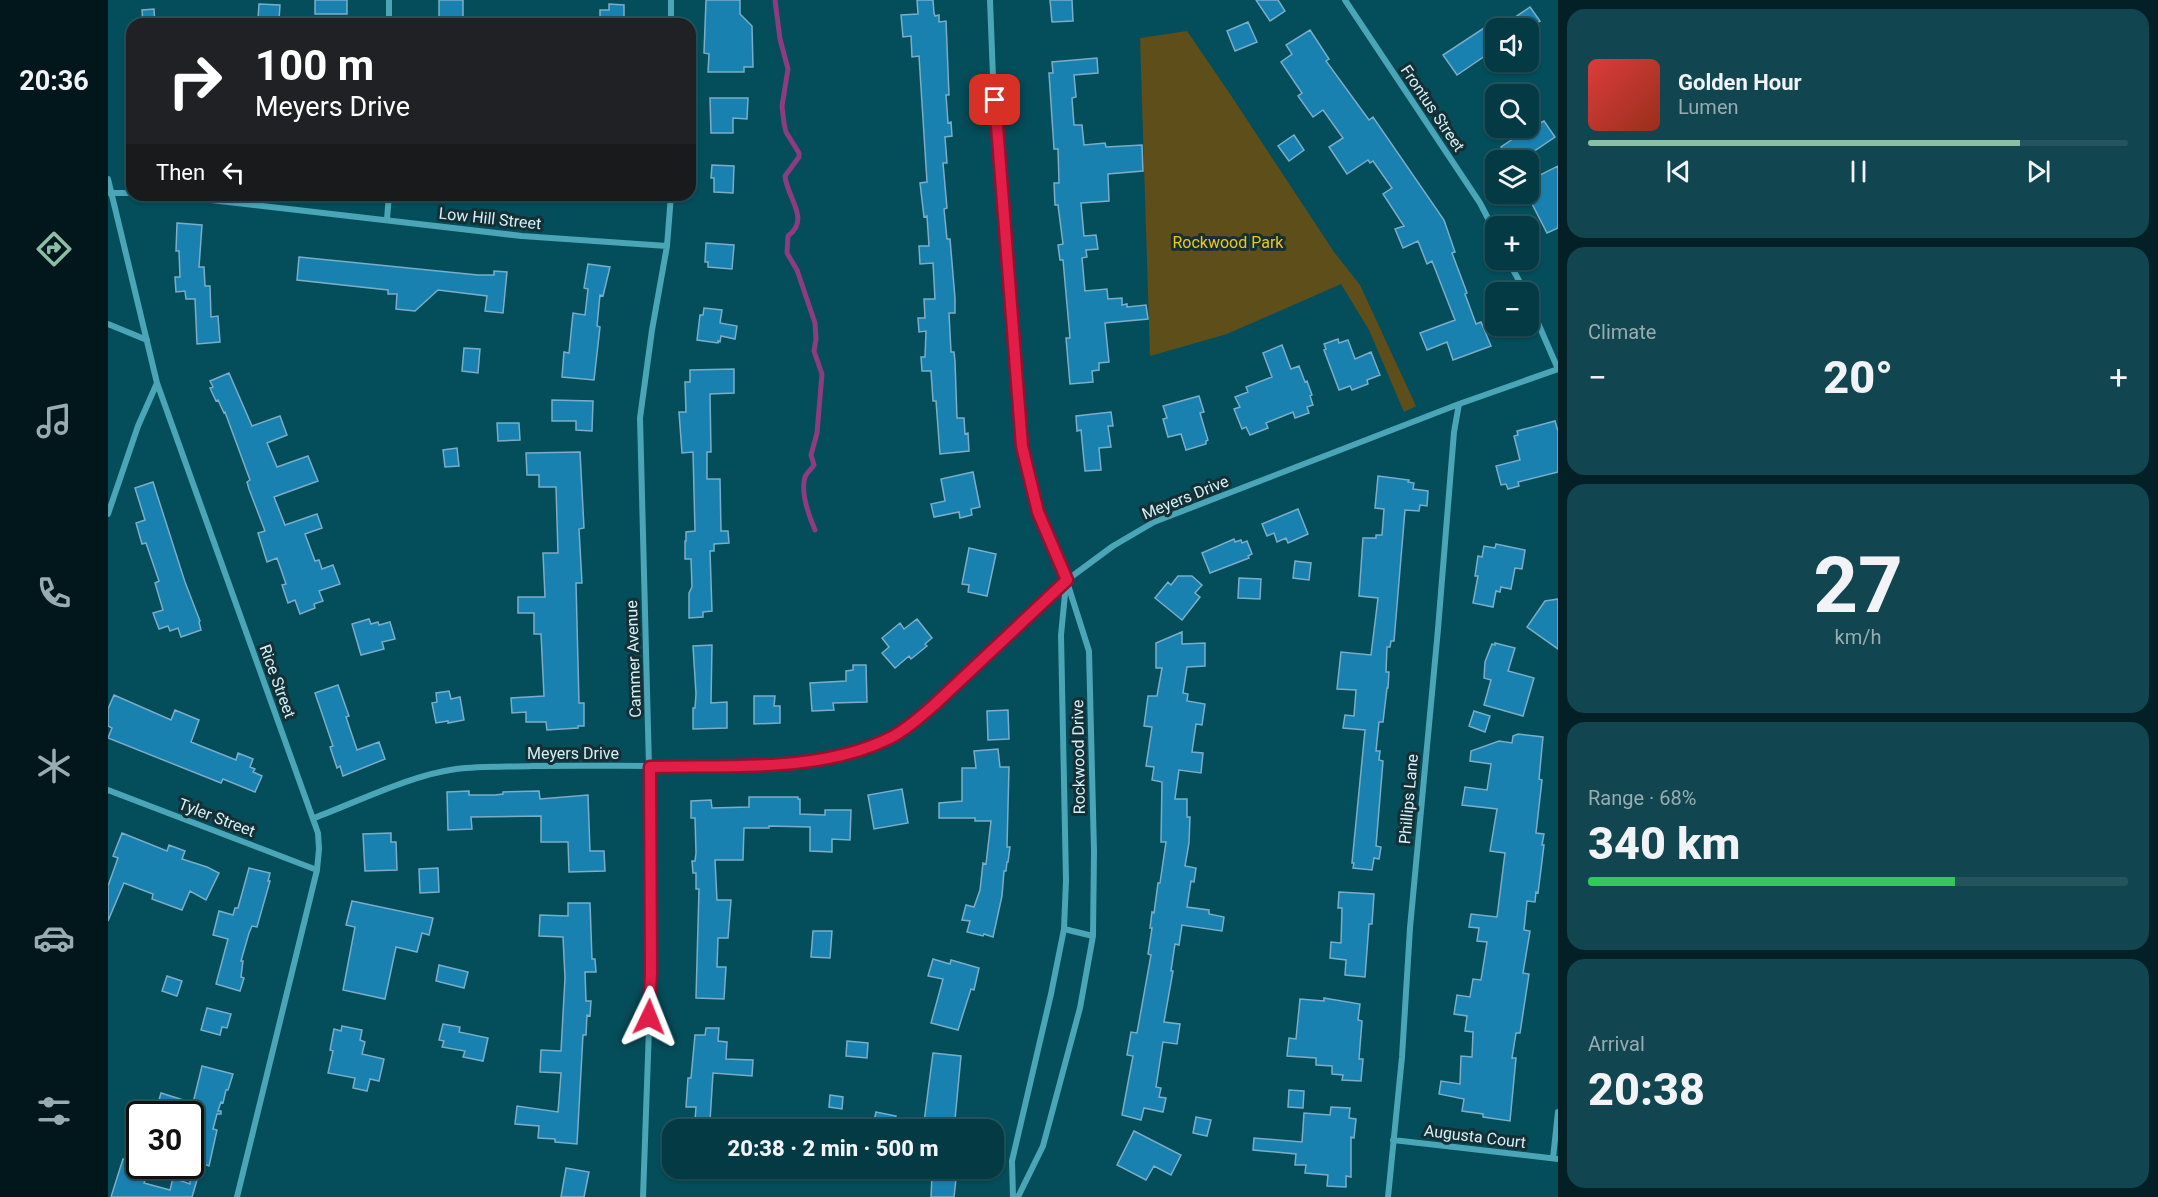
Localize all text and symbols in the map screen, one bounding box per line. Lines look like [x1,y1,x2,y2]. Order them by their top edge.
map controls [1485,18,1539,336]
button: sound [1485,18,1539,72]
text: 100 m [255,41,374,90]
icon: right [156,42,234,120]
street label: Frontus Street [1397,61,1469,155]
text: 20:36 [19,65,89,97]
text: Golden Hour [1678,70,1802,95]
pin [969,74,1020,125]
icon: arrive [978,83,1011,116]
button: search [1485,84,1539,138]
text: Meyers Drive [255,91,410,123]
text: Lumen [1678,95,1739,119]
button: layers [1485,150,1539,204]
icon: previous [1662,155,1695,188]
icon: pause [1842,155,1875,188]
icon: next [2022,155,2055,188]
icon: left [217,156,250,189]
text: Then [156,160,205,185]
street label: Low Hill Street [438,204,542,233]
button: + [1485,216,1539,270]
icon: directions [33,228,75,270]
park label: Rockwood Park [1173,233,1284,252]
button: − [1485,282,1539,336]
text: Climate [1588,320,1656,344]
text: 20° [1823,351,1893,404]
text: − [1588,358,1607,397]
text: + [2109,358,2128,397]
icon: music [33,400,75,442]
street label: Meyers Drive [1139,471,1231,523]
text: 27 [1813,540,1903,631]
icon: phone [33,572,75,614]
street label: Cammer Avenue [622,600,645,718]
text: km/h [1835,625,1881,649]
street label: Rice Street [255,642,300,721]
street label: Rockwood Drive [1068,699,1089,814]
street label: Meyers Drive [527,744,619,763]
icon: climate [33,745,75,787]
street label: Phillips Lane [1395,753,1422,845]
text: Range · 68% [1588,786,1696,810]
street label: Tyler Street [176,794,258,841]
text: 340 km [1588,817,1740,870]
icon: car [33,917,75,959]
position arrow [617,985,681,1049]
text: Arrival [1588,1032,1645,1056]
text: 20:38 [1588,1063,1705,1116]
icon: filters [33,1090,75,1132]
speed limit sign: 30 [126,1101,204,1179]
street label: Augusta Court [1423,1121,1527,1152]
text: 20:38 · 2 min · 500 m [728,1136,938,1161]

